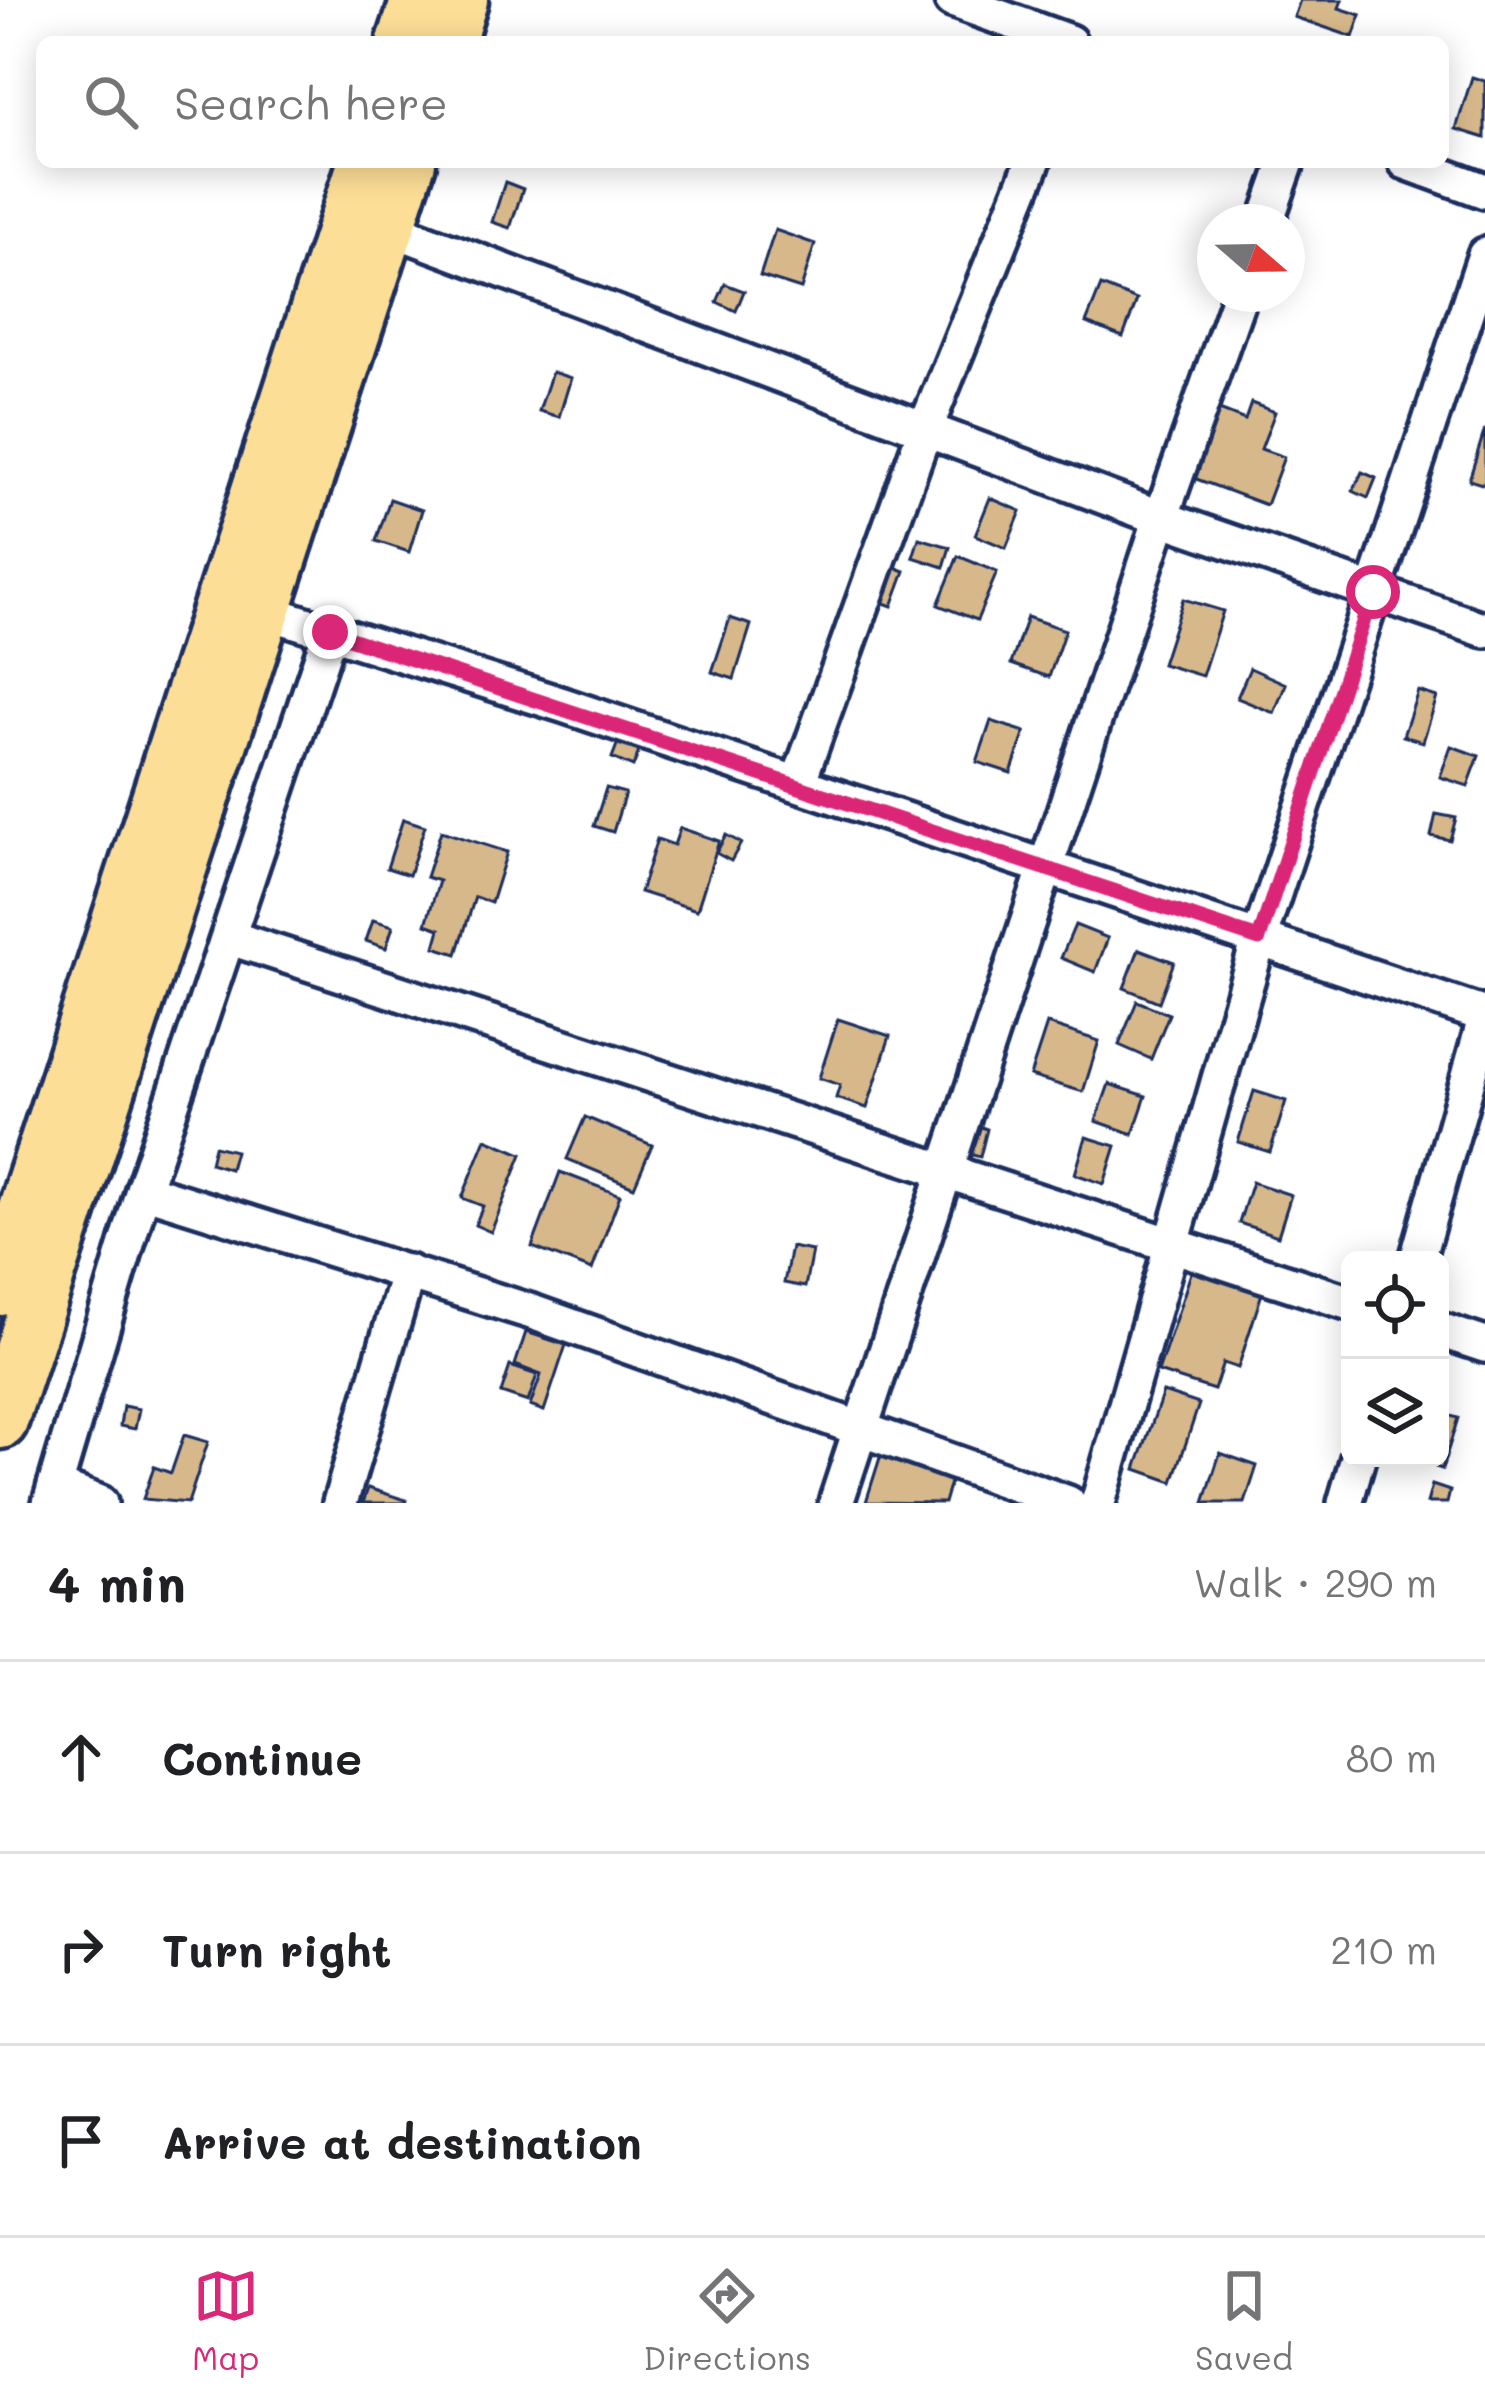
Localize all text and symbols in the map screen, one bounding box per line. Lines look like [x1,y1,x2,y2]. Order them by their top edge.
search box [36,36,1449,168]
icon: search [78,69,144,135]
text: Search here [174,73,448,131]
north arrow [1197,204,1305,312]
route start [1346,565,1400,619]
route end [303,605,357,659]
map controls [1341,1251,1449,1467]
button: locate [1341,1251,1449,1359]
button: layers [1341,1359,1449,1467]
text: 4 min [48,1548,186,1615]
text: Walk · 290 m [1194,1556,1437,1607]
icon: ahead [48,1724,114,1790]
text: Continue [162,1728,362,1786]
text: 80 m [1346,1731,1437,1782]
icon: right [48,1916,114,1982]
text: Turn right [162,1920,391,1978]
text: 210 m [1330,1923,1437,1974]
icon: arrive [48,2108,114,2174]
text: Arrive at destination [162,2112,642,2170]
tab: Map [192,2263,259,2378]
tab: Directions [643,2263,811,2378]
tab: Saved [1195,2263,1293,2378]

